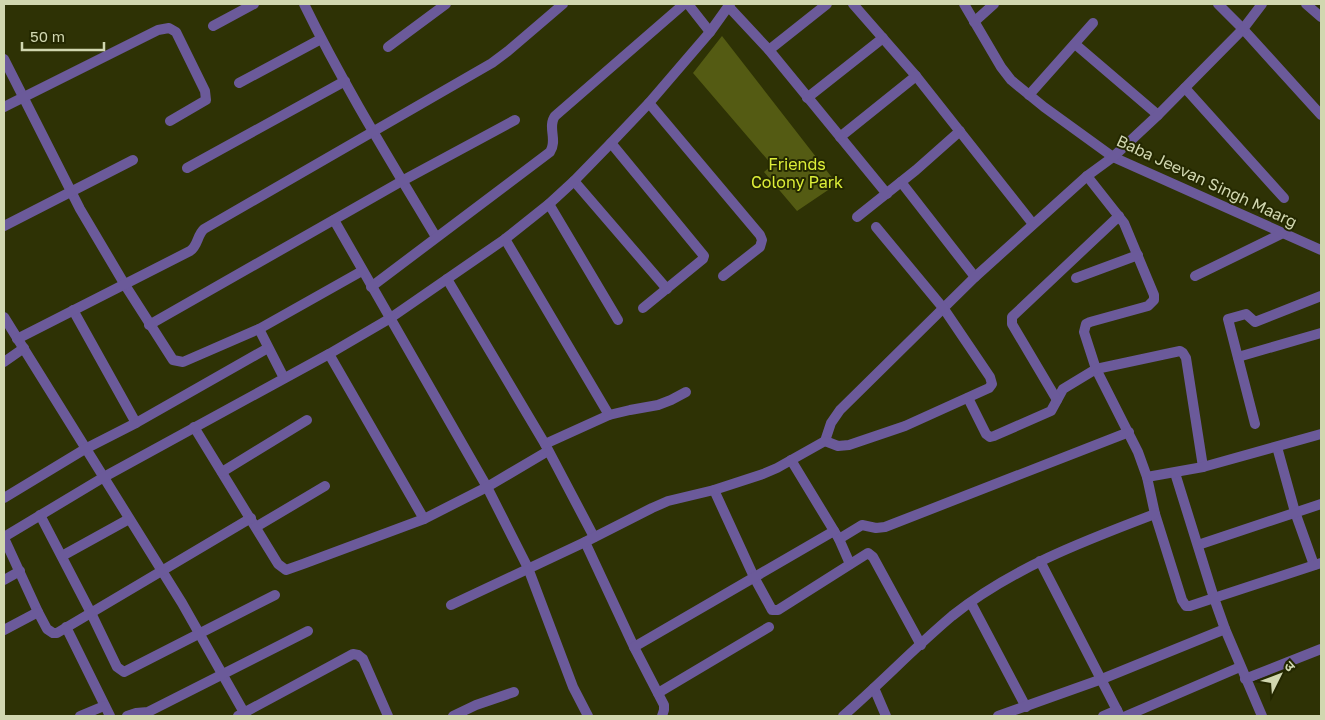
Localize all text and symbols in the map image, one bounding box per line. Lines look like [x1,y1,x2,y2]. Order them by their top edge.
scale bar [22,20,105,52]
text: 50 m [30,27,65,45]
street label: Baba Jeevan Singh Maarg [1114,130,1300,232]
park label: Friends Colony Park [751,154,843,192]
north arrow [1255,650,1305,700]
text: उ [1281,657,1300,675]

